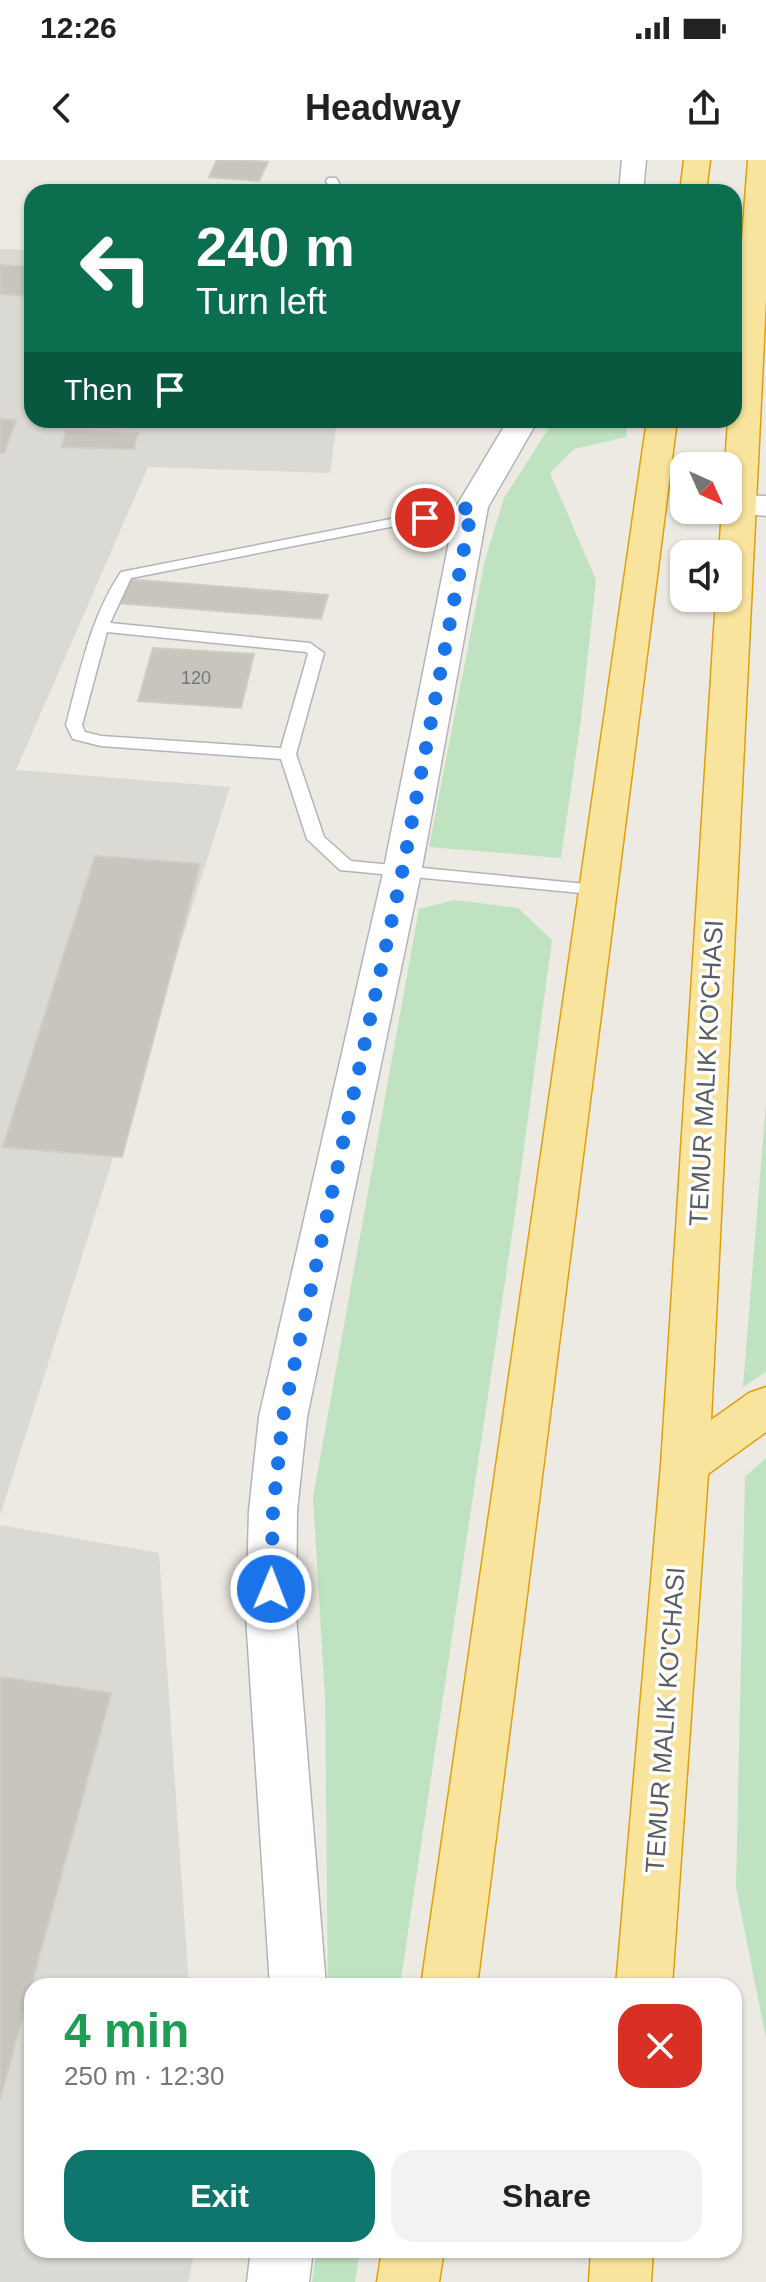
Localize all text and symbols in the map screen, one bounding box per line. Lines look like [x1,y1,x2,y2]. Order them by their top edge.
text: 12:26 [40,11,117,44]
icon: back [40,86,84,130]
icon: share [682,86,726,130]
text: Headway [305,87,461,128]
text: 240 m [196,215,355,278]
icon: left [64,216,168,320]
text: Turn left [196,281,327,322]
icon: arrive [148,368,192,412]
text: Then [64,373,132,406]
north arrow [670,452,742,524]
map controls [670,452,742,612]
pin [391,484,459,552]
icon: arrive [403,496,447,540]
button: sound [670,540,742,612]
house number: 120 [181,668,211,688]
street label: TEMUR MALIK KO'CHASI [683,919,729,1227]
position arrow [229,1547,313,1631]
street label: TEMUR MALIK KO'CHASI [639,1566,691,1874]
text: 4 min [64,2004,189,2057]
button: close [618,2004,702,2088]
text: 250 m · 12:30 [64,2061,224,2091]
button: Exit [64,2150,375,2242]
button: Share [391,2150,702,2242]

